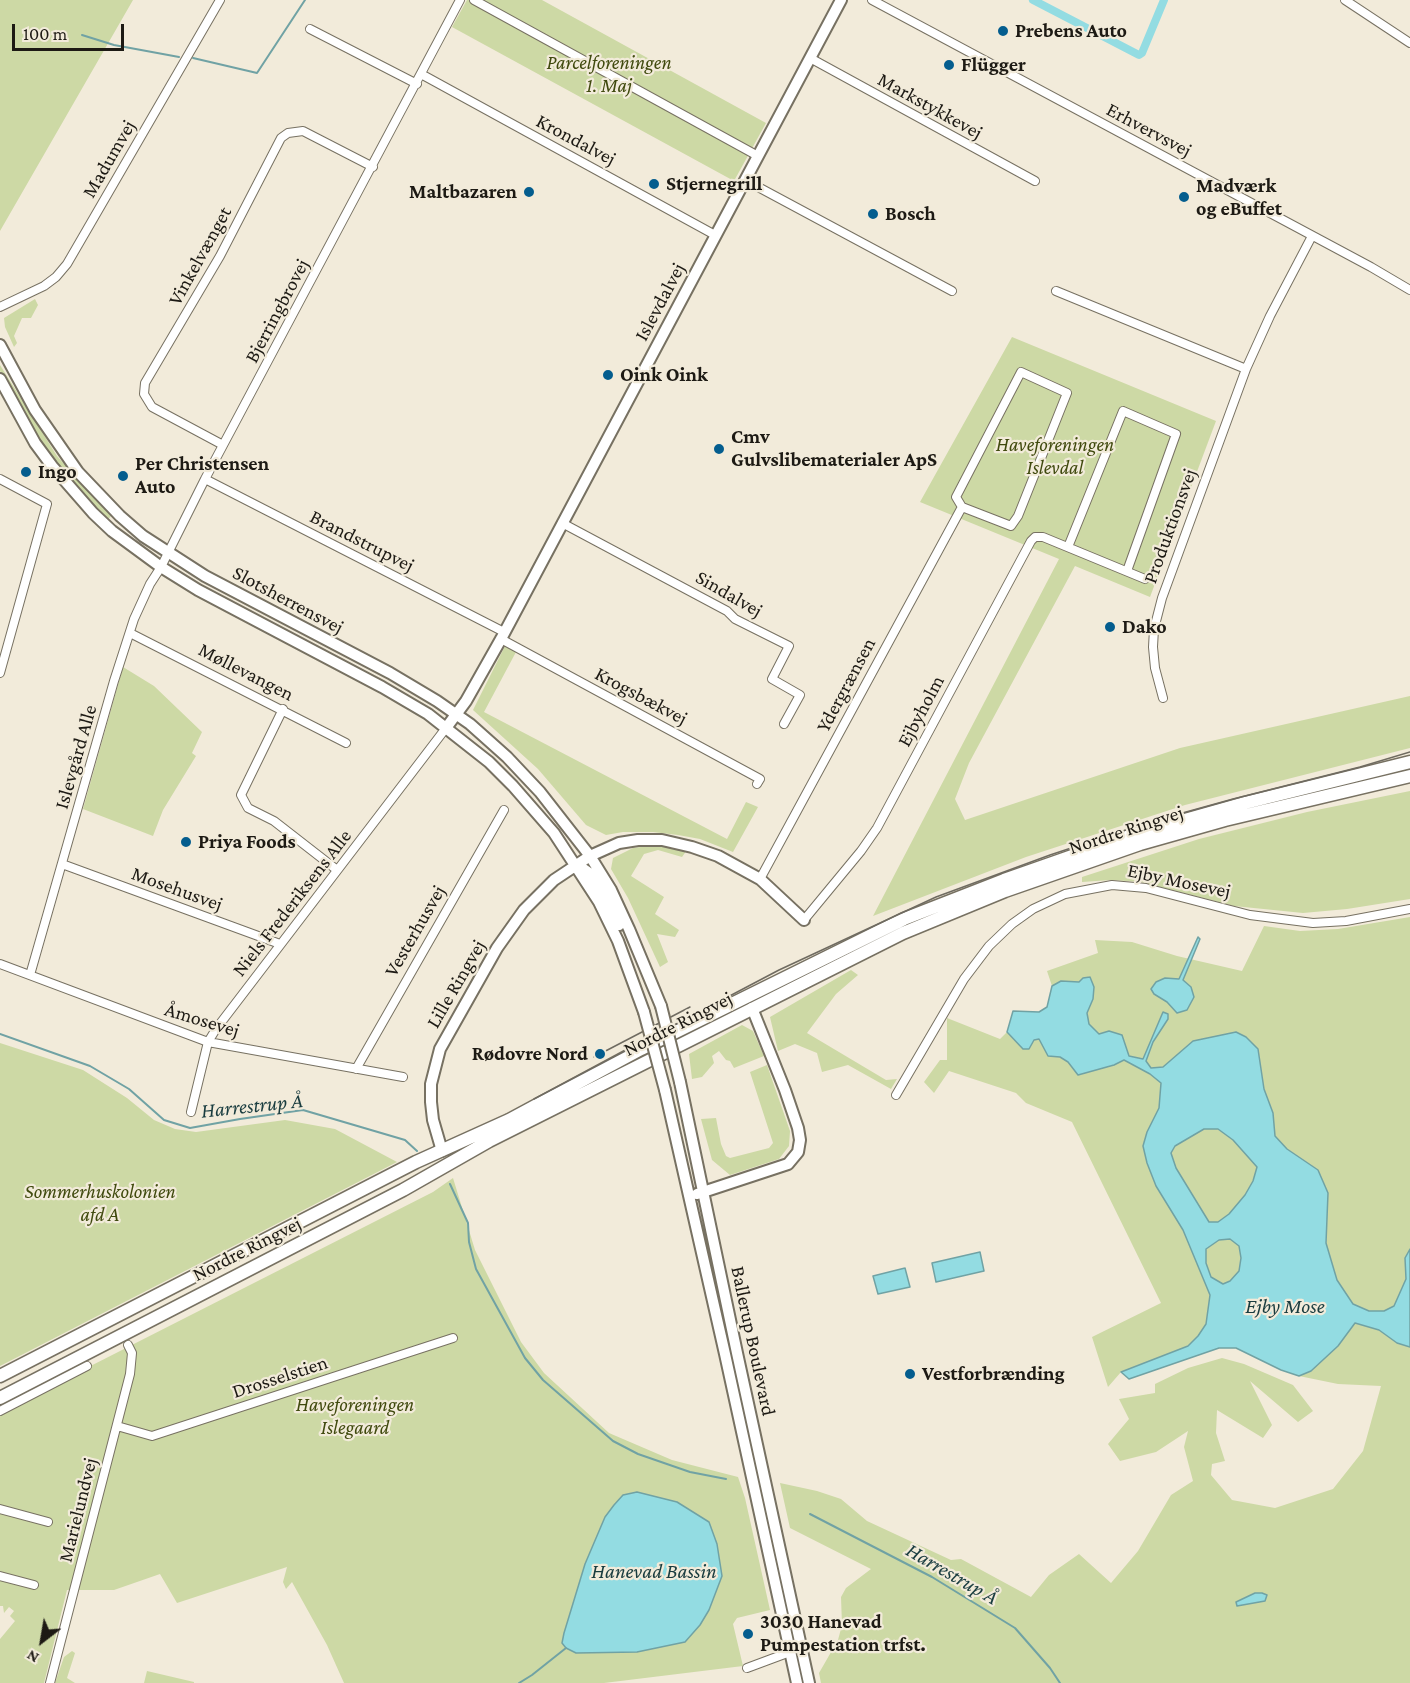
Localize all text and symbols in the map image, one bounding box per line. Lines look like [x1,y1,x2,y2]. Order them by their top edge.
scale bar [15,12,128,50]
place label: Prebens Auto [1015,19,1127,43]
text: 100 m [23,24,67,44]
marker: Prebens Auto [996,24,1010,38]
park label: Parcelforeningen 1. Maj [546,51,672,98]
place label: Flügger [961,53,1026,77]
marker: Flügger [942,58,956,72]
street label: Markstykkevej [873,67,987,145]
street label: Erhvervsvej [1102,98,1196,162]
street label: Krondalvej [532,109,620,171]
street label: Madumvej [77,116,141,202]
place label: Stjernegrill [666,172,762,196]
place label: Madværk og eBuffet [1196,174,1282,221]
marker: Stjernegrill [647,177,661,191]
place label: Maltbazaren [409,180,517,204]
marker: Maltbazaren [522,185,536,199]
marker: Madværk og eBuffet [1177,190,1191,204]
place label: Bosch [885,202,936,226]
street label: Vinkelvænget [163,203,237,309]
marker: Bosch [866,207,880,221]
street label: Bjerringbrovej [240,255,314,367]
street label: Islevdalvej [630,259,690,345]
place label: Oink Oink [620,363,708,387]
marker: Oink Oink [601,368,615,382]
place label: Cmv Gulvslibematerialer ApS [731,425,937,472]
park label: Haveforeningen Islevdal [996,433,1114,480]
marker: Cmv Gulvslibematerialer ApS [712,442,726,456]
place label: Per Christensen Auto [135,452,269,499]
place label: Ingo [38,460,77,484]
marker: Ingo [19,465,33,479]
street label: Produktionsvej [1138,465,1202,587]
marker: Per Christensen Auto [116,469,130,483]
street label: Brandstrupvej [306,505,418,577]
street label: Slotsherrensvej [228,561,348,639]
street label: Sindalvej [691,565,767,623]
place label: Dako [1122,615,1167,639]
marker: Dako [1103,620,1117,634]
street label: Ydergrænsen [811,634,881,736]
street label: Møllevangen [194,638,298,706]
street label: Krogsbækvej [591,662,691,730]
street label: Ejbyholm [892,671,950,751]
street label: Islevgård Alle [50,702,102,812]
street label: Nordre Ringvej [1066,800,1186,860]
street label: Niels Frederiksens Alle [227,825,357,981]
place label: Priya Foods [198,830,296,854]
marker: Priya Foods [179,835,193,849]
street label: Ejby Mosevej [1125,858,1233,904]
street label: Mosehusvej [128,861,226,917]
street label: Vesterhusvej [379,881,451,981]
street label: Lille Ringvej [421,936,491,1032]
street label: Nordre Ringvej [620,986,736,1062]
street label: Åmosevej [162,997,242,1043]
place label: Rødovre Nord [472,1042,588,1066]
marker: Rødovre Nord [593,1047,607,1061]
water label: Harrestrup Å [200,1088,304,1124]
park label: Sommerhuskolonien afd A [24,1180,176,1227]
street label: Nordre Ringvej [189,1211,305,1287]
street label: Ballerup Boulevard [725,1264,781,1418]
water label: Ejby Mose [1245,1294,1325,1320]
street label: Drosselstien [229,1350,331,1404]
place label: Vestforbrænding [922,1362,1065,1386]
marker: Vestforbrænding [903,1367,917,1381]
park label: Haveforeningen Islegaard [296,1393,414,1440]
street label: Marielundvej [53,1455,103,1565]
water label: Harrestrup Å [901,1538,1003,1610]
water label: Hanevad Bassin [591,1559,717,1585]
place label: 3030 Hanevad Pumpestation trfst. [760,1610,926,1657]
north arrow [12,1611,72,1671]
marker: 3030 Hanevad Pumpestation trfst. [741,1627,755,1641]
text: N [23,1647,42,1667]

